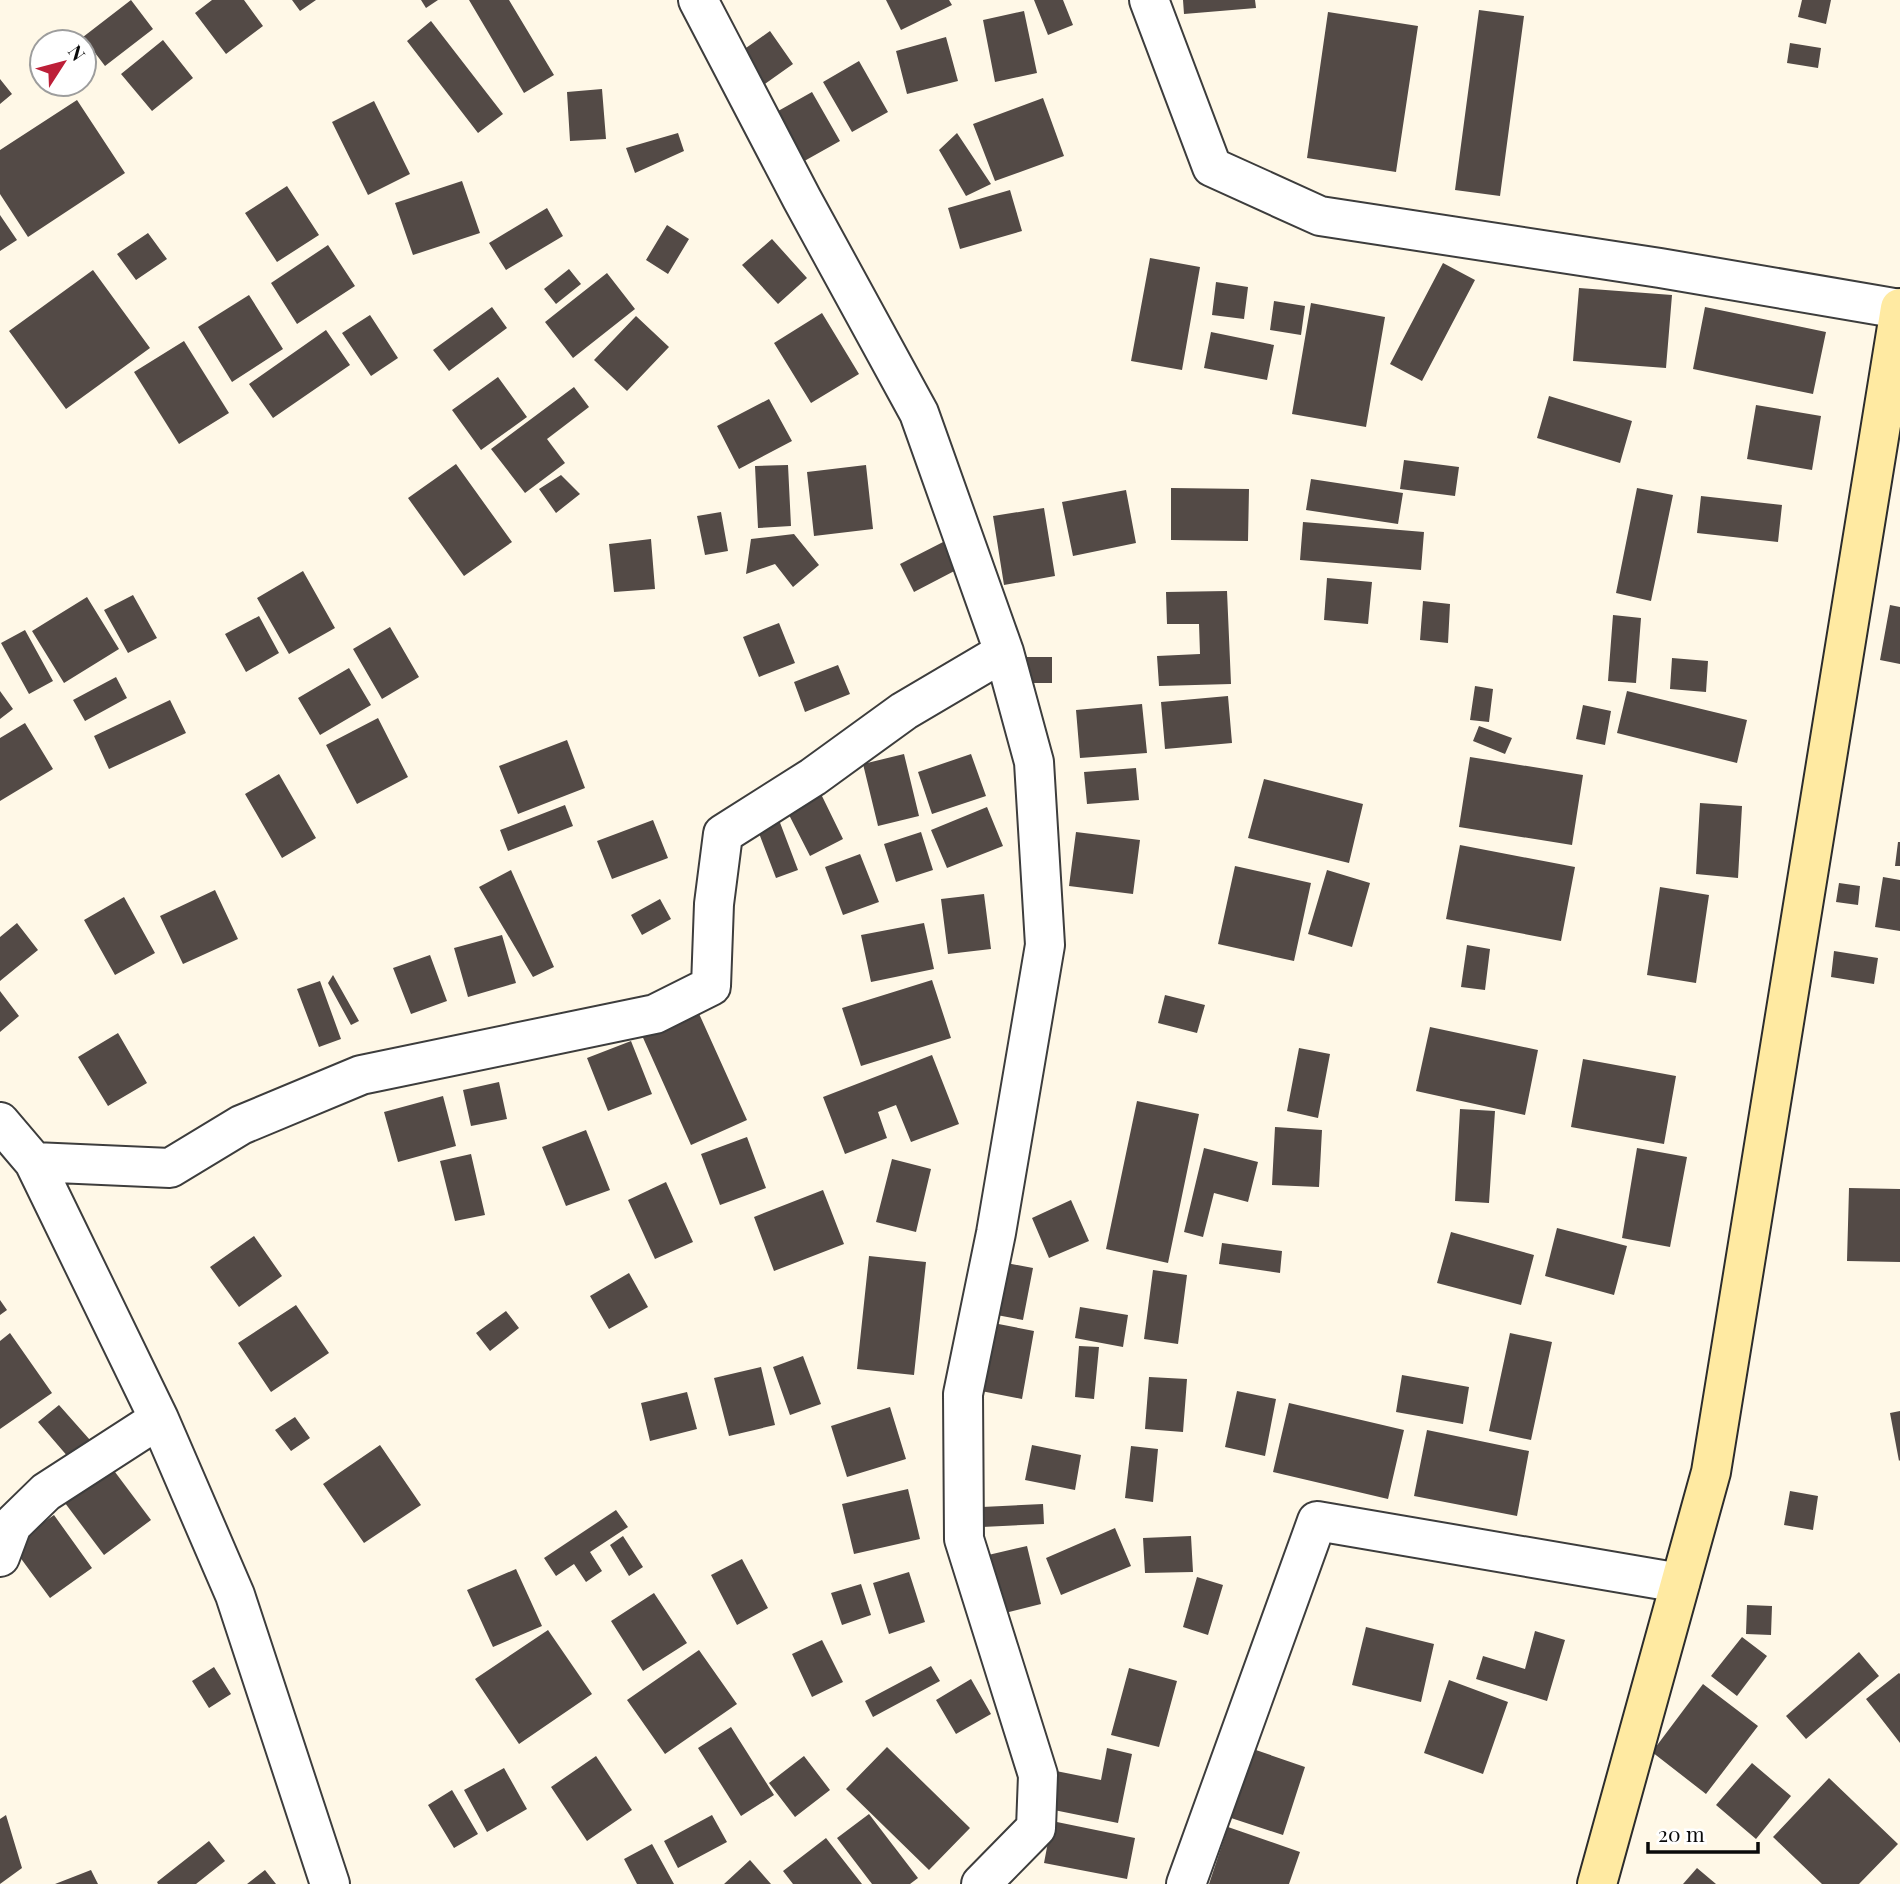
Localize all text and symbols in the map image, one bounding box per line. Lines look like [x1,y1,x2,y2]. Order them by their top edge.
north arrow [28,28,98,98]
text: N [63,39,92,66]
scale bar [1648,1811,1758,1855]
text: 20 m [1658,1819,1705,1847]

